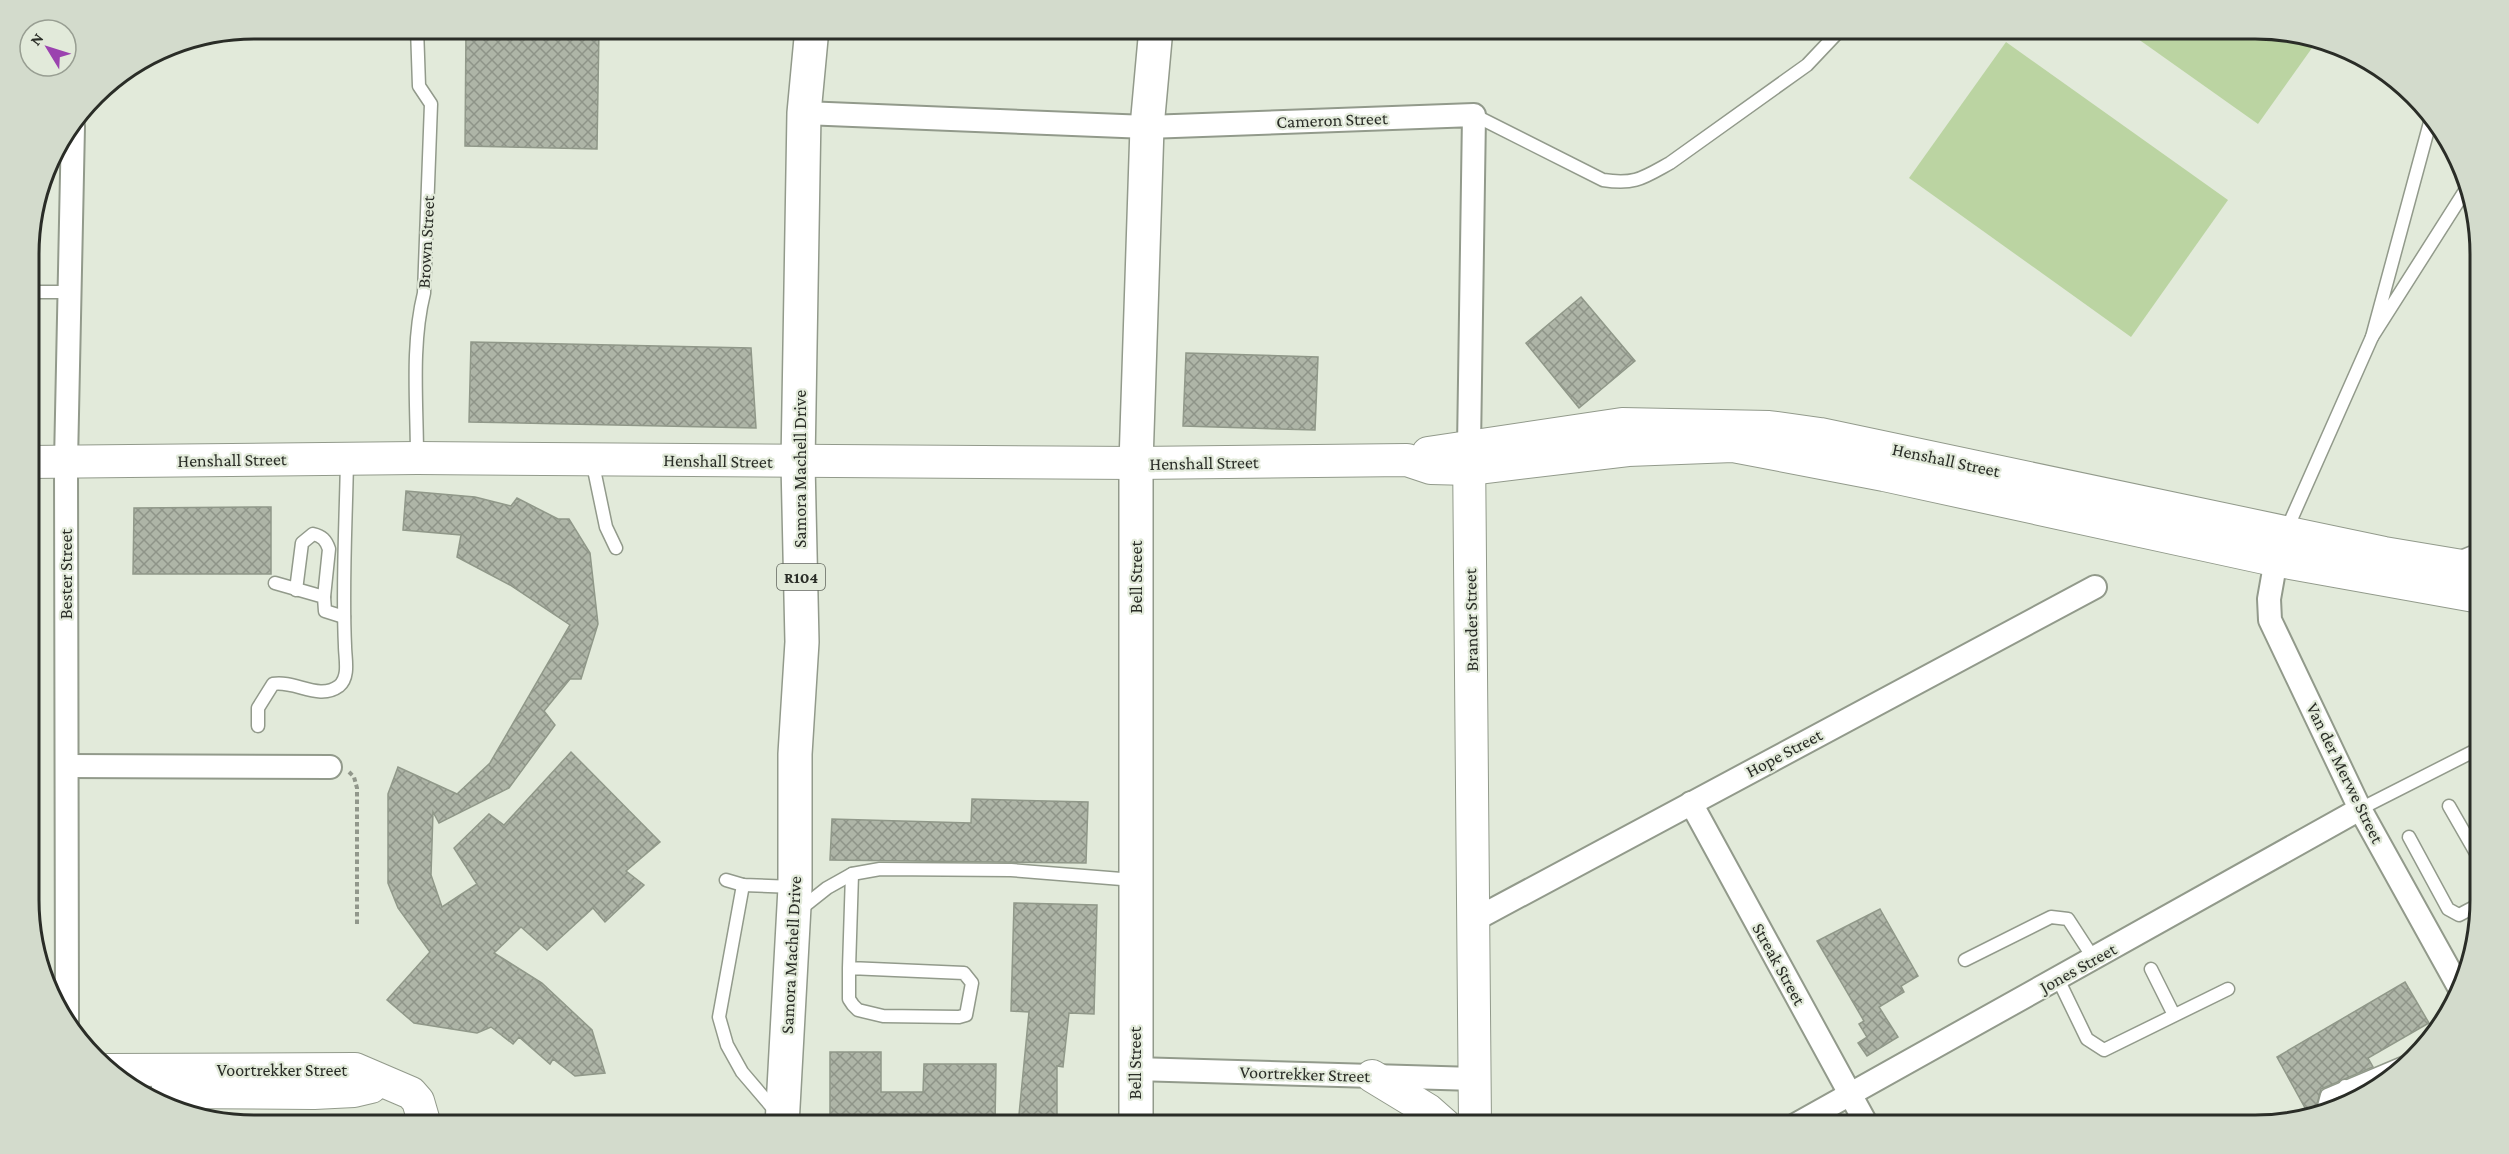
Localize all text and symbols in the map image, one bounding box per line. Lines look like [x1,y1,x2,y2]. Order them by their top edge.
north arrow [18,18,78,78]
text: N [27,29,47,49]
street label: Cameron Street [1276,108,1389,132]
street label: Brown Street [414,194,438,289]
street label: Samora Machell Drive [790,390,810,548]
street label: Henshall Street [1890,439,2003,481]
street label: Henshall Street [177,449,288,471]
street label: Henshall Street [663,450,774,472]
street label: Henshall Street [1149,452,1260,474]
street label: Bester Street [56,528,76,619]
street label: Bell Street [1126,540,1146,613]
road number: R104 [777,564,825,590]
street label: Brander Street [1460,567,1482,672]
street label: Van der Merwe Street [2302,699,2388,847]
street label: Hope Street [1742,724,1827,781]
street label: Samora Machell Drive [777,875,805,1034]
street label: Streak Street [1748,919,1810,1009]
street label: Jones Street [2034,938,2121,998]
street label: Bell Street [1125,1026,1145,1099]
street label: Voortrekker Street [217,1060,348,1080]
street label: Voortrekker Street [1239,1062,1372,1086]

